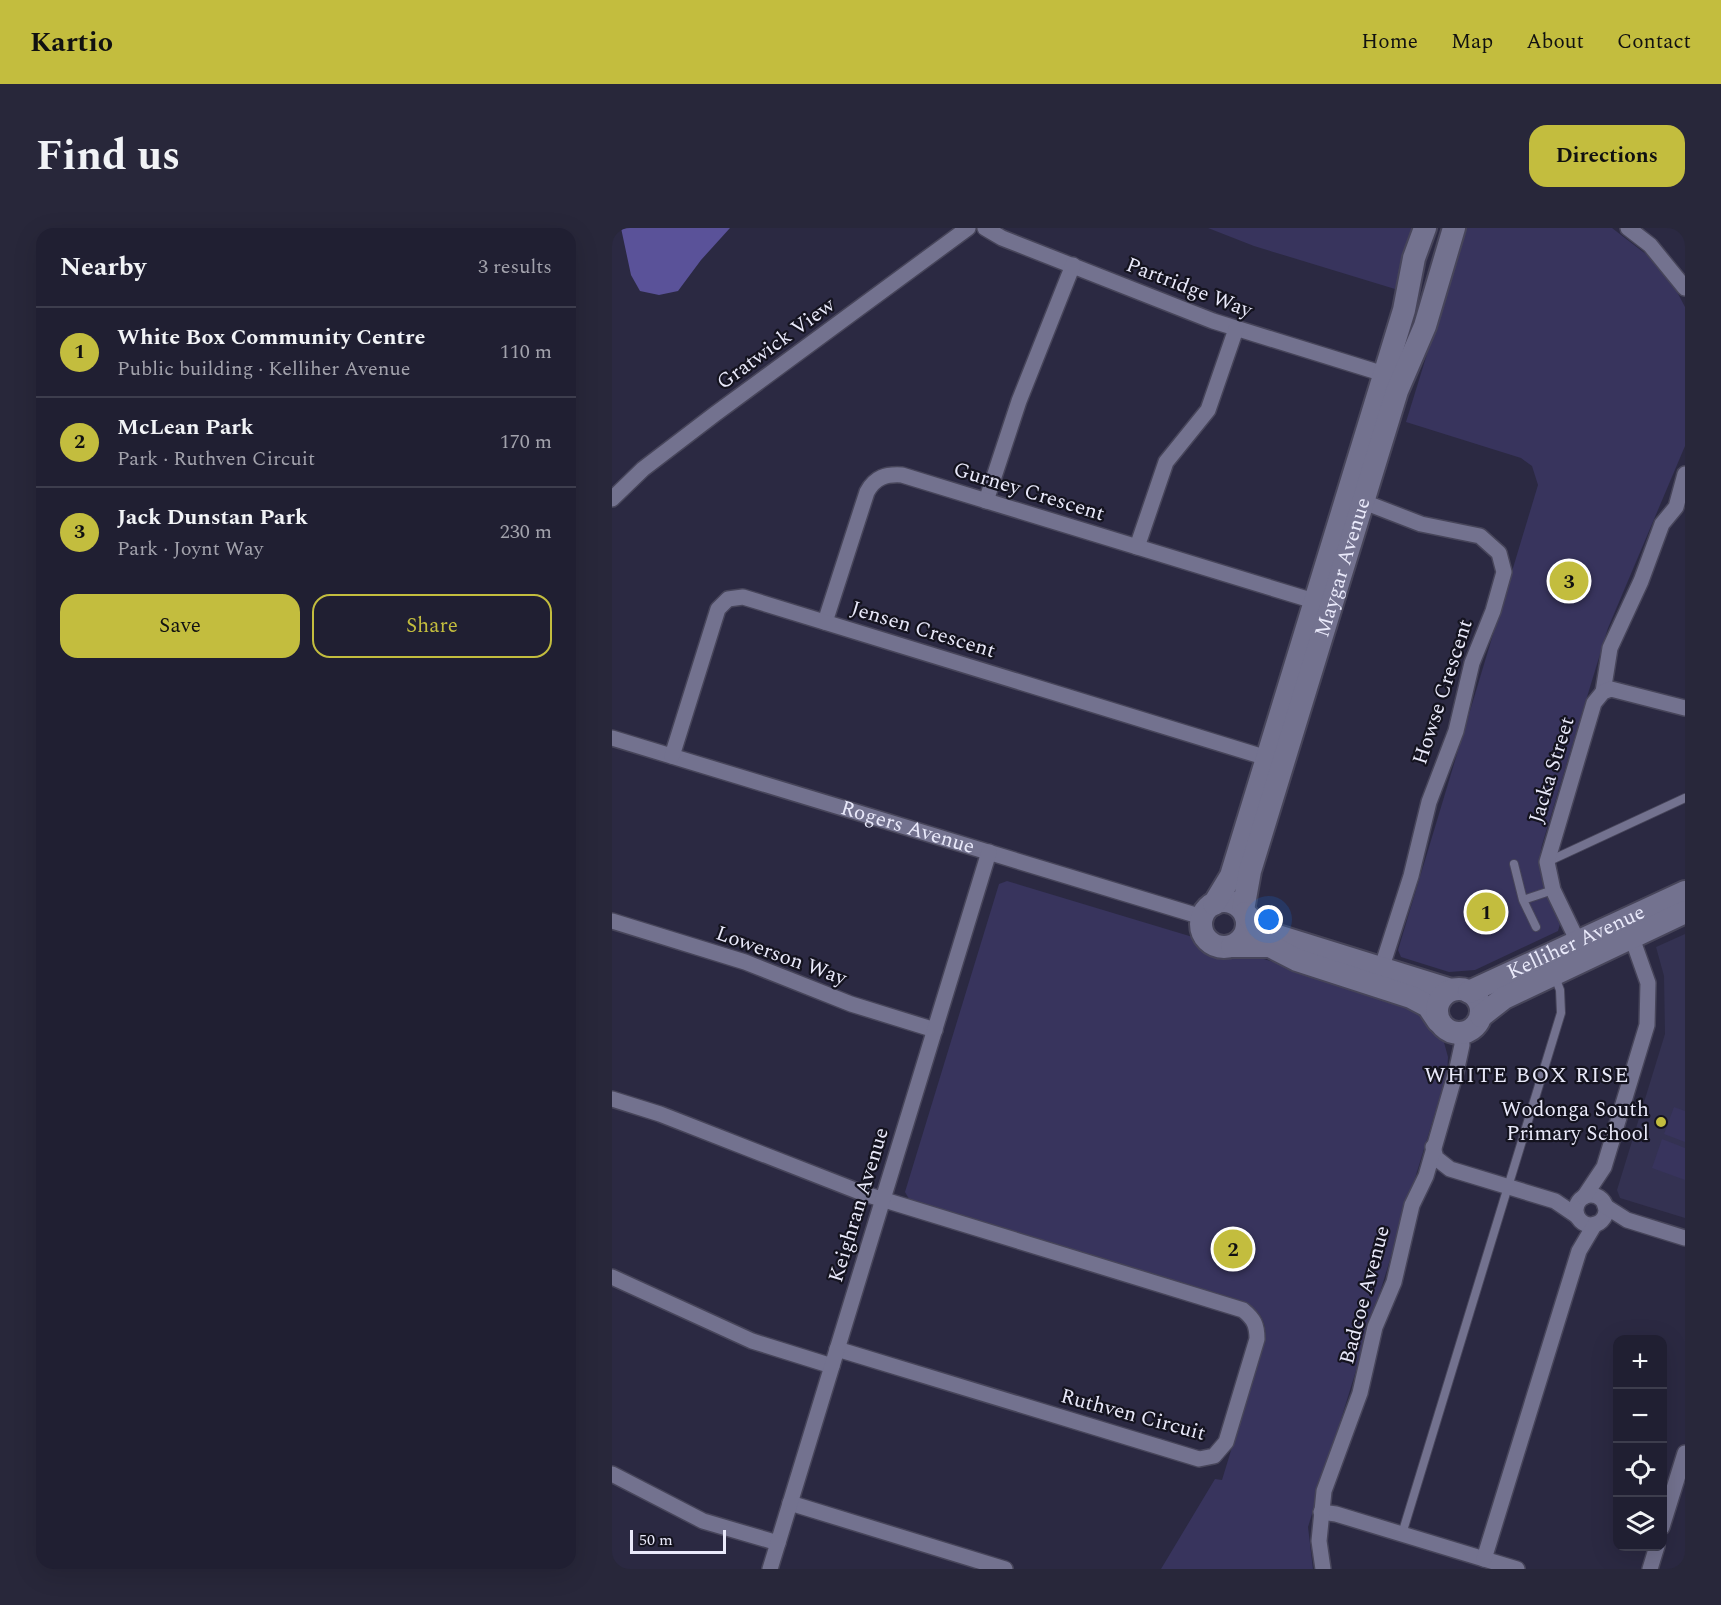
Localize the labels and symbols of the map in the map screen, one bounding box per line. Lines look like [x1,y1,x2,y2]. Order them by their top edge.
street label: Partridge Way [1121,249,1258,327]
street label: Gratwick View [710,289,843,398]
street label: Gurney Crescent [949,454,1109,530]
street label: Maygar Avenue [1306,494,1379,642]
pin: 3 [1550,558,1588,604]
street label: Jensen Crescent [847,593,999,667]
street label: Howse Crescent [1404,615,1482,769]
street label: Jacka Street [1521,713,1583,827]
street label: Rogers Avenue [837,792,979,863]
pin: 1 [1466,890,1506,934]
street label: Kelliher Avenue [1502,897,1650,988]
your location [1254,905,1283,934]
street label: Lowerson Way [711,917,852,995]
district label: WHITE BOX RISE [1424,1059,1630,1092]
place label: Wodonga South Primary School [1501,1094,1649,1150]
marker: Wodonga South Primary School [1654,1115,1668,1129]
street label: Keighran Avenue [820,1124,898,1286]
street label: Badcoe Avenue [1331,1222,1399,1368]
pin: 2 [1214,1226,1252,1272]
street label: Ruthven Circuit [1057,1380,1209,1450]
scale bar [630,1527,726,1554]

